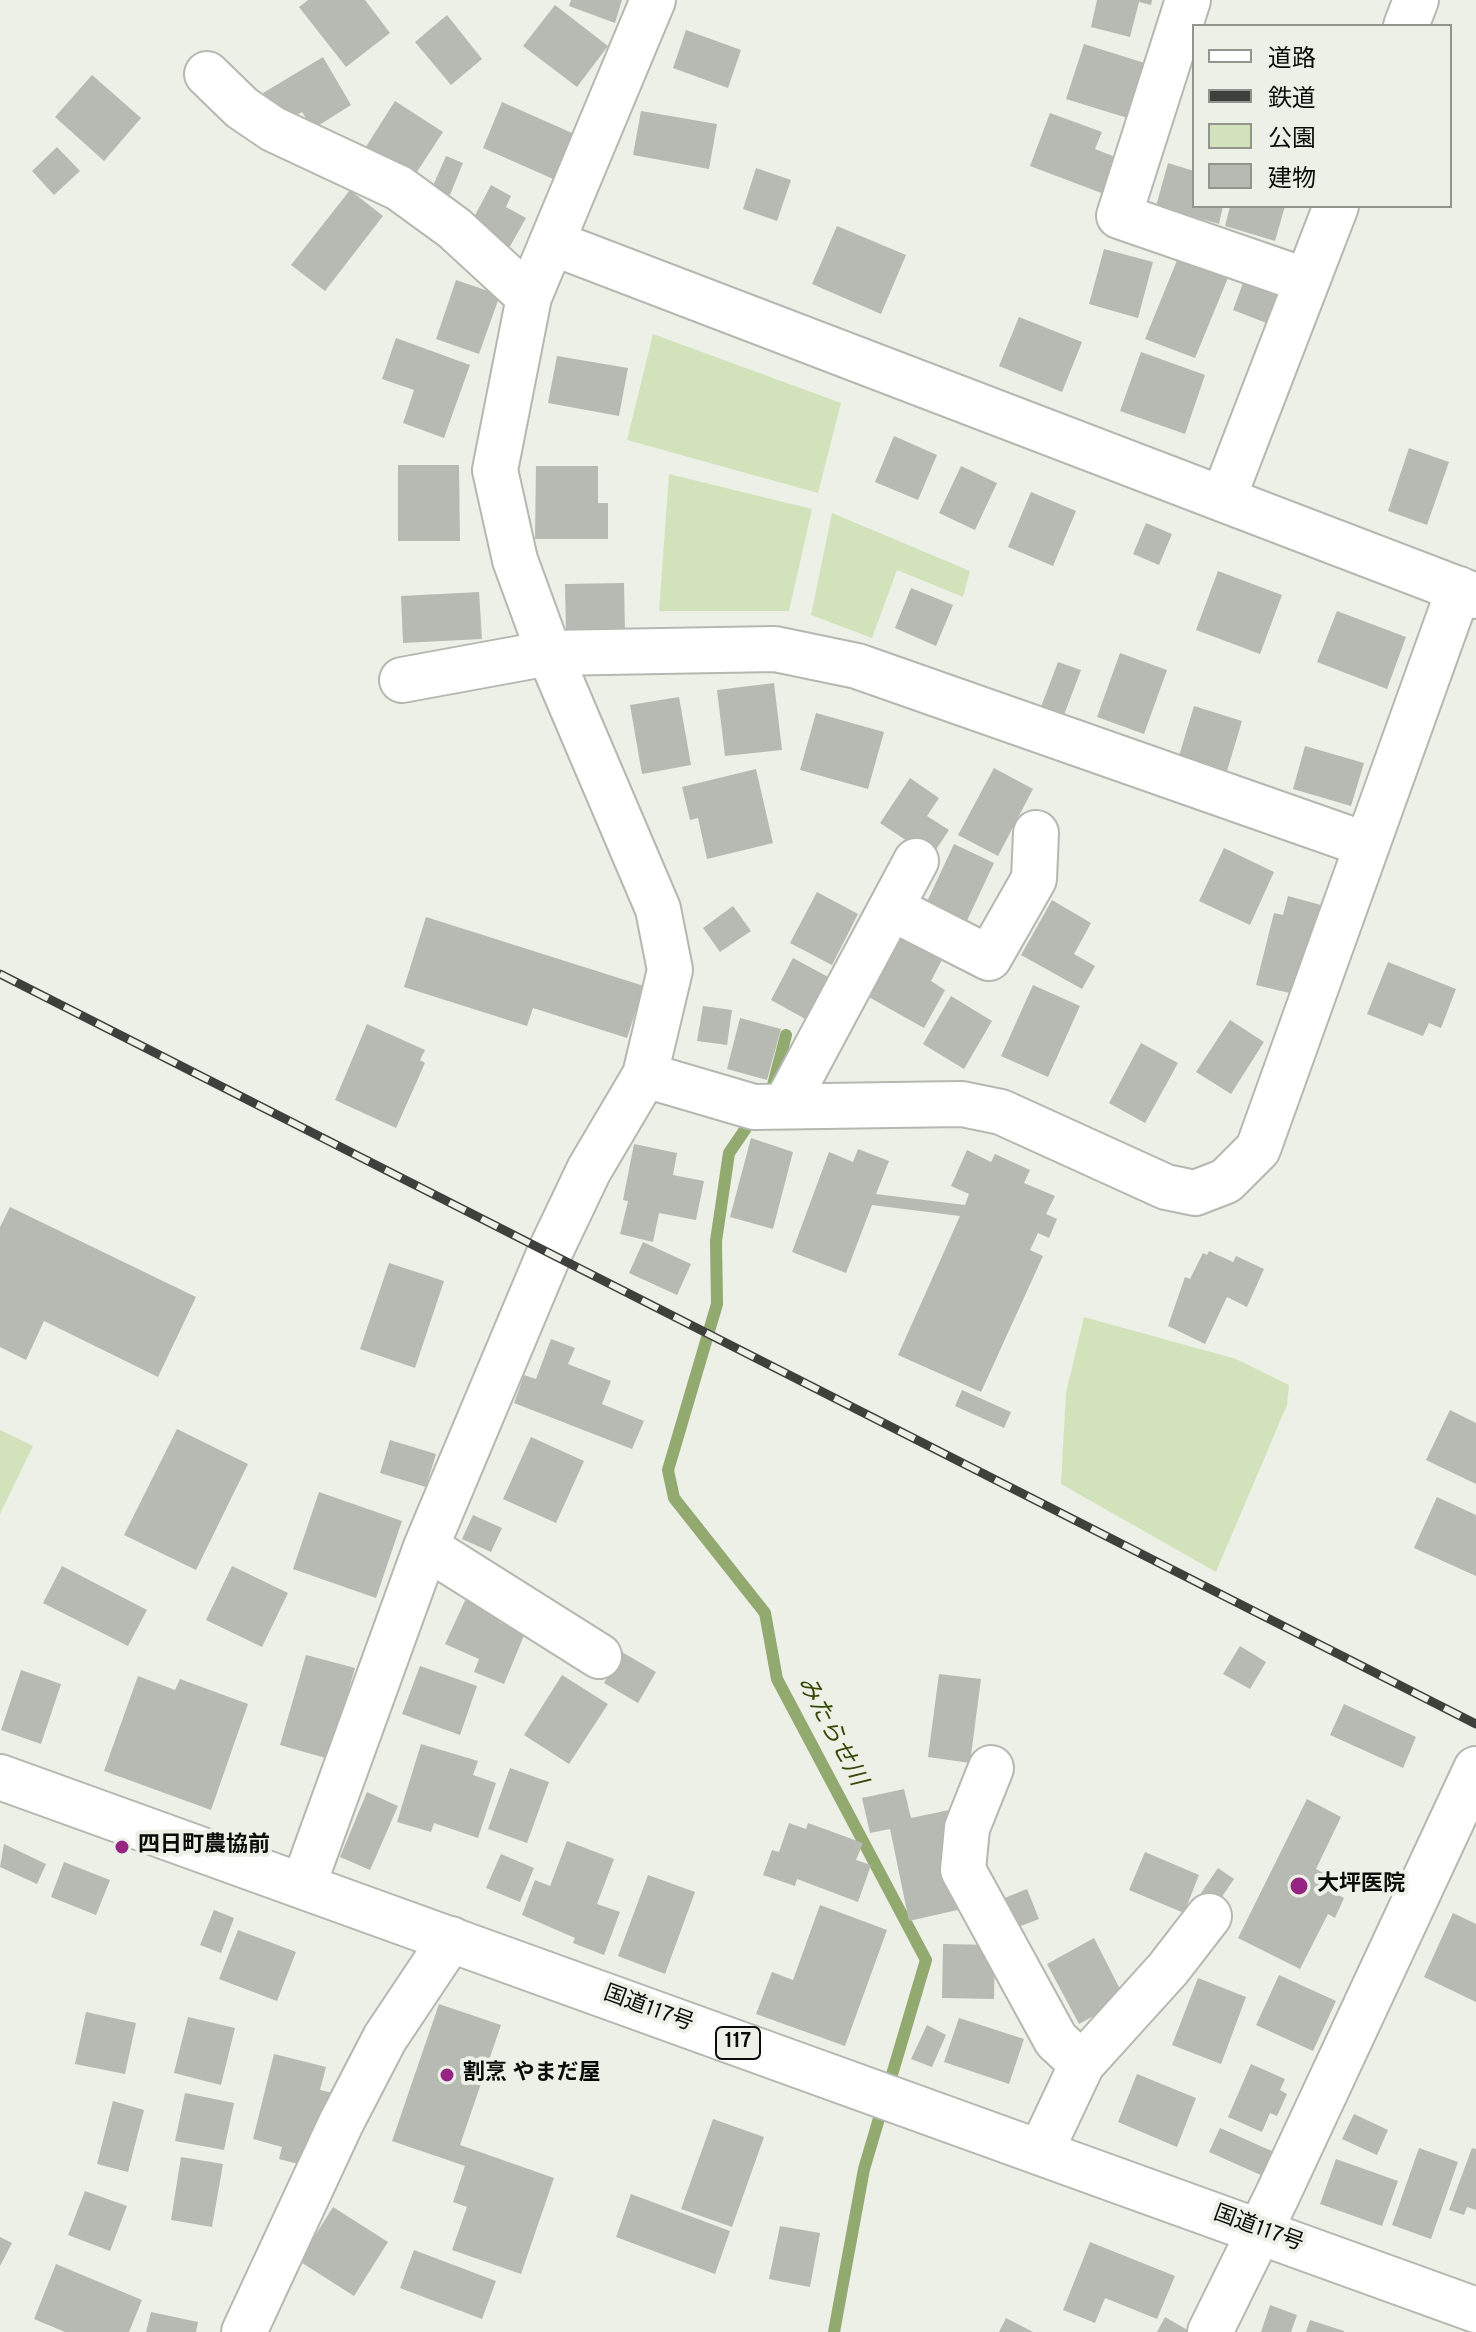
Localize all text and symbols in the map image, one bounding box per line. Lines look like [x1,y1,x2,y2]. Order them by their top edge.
legend [1192,24,1452,208]
text: 道路 [1268,45,1316,75]
text: 鉄道 [1268,85,1316,115]
text: 公園 [1268,125,1316,155]
text: 建物 [1268,165,1316,195]
water label: みたらせ川 [789,1672,871,1792]
place label: 四日町農協前 [138,1834,270,1860]
marker: 四日町農協前 [113,1838,131,1856]
place label: 大坪医院 [1317,1873,1405,1899]
marker: 大坪医院 [1288,1875,1310,1897]
street label: 国道117号 [599,1982,697,2038]
road number: 117 [716,2027,760,2059]
place label: 割烹 やまだ屋 [463,2062,600,2088]
marker: 割烹 やまだ屋 [438,2066,456,2084]
street label: 国道117号 [1209,2202,1307,2258]

